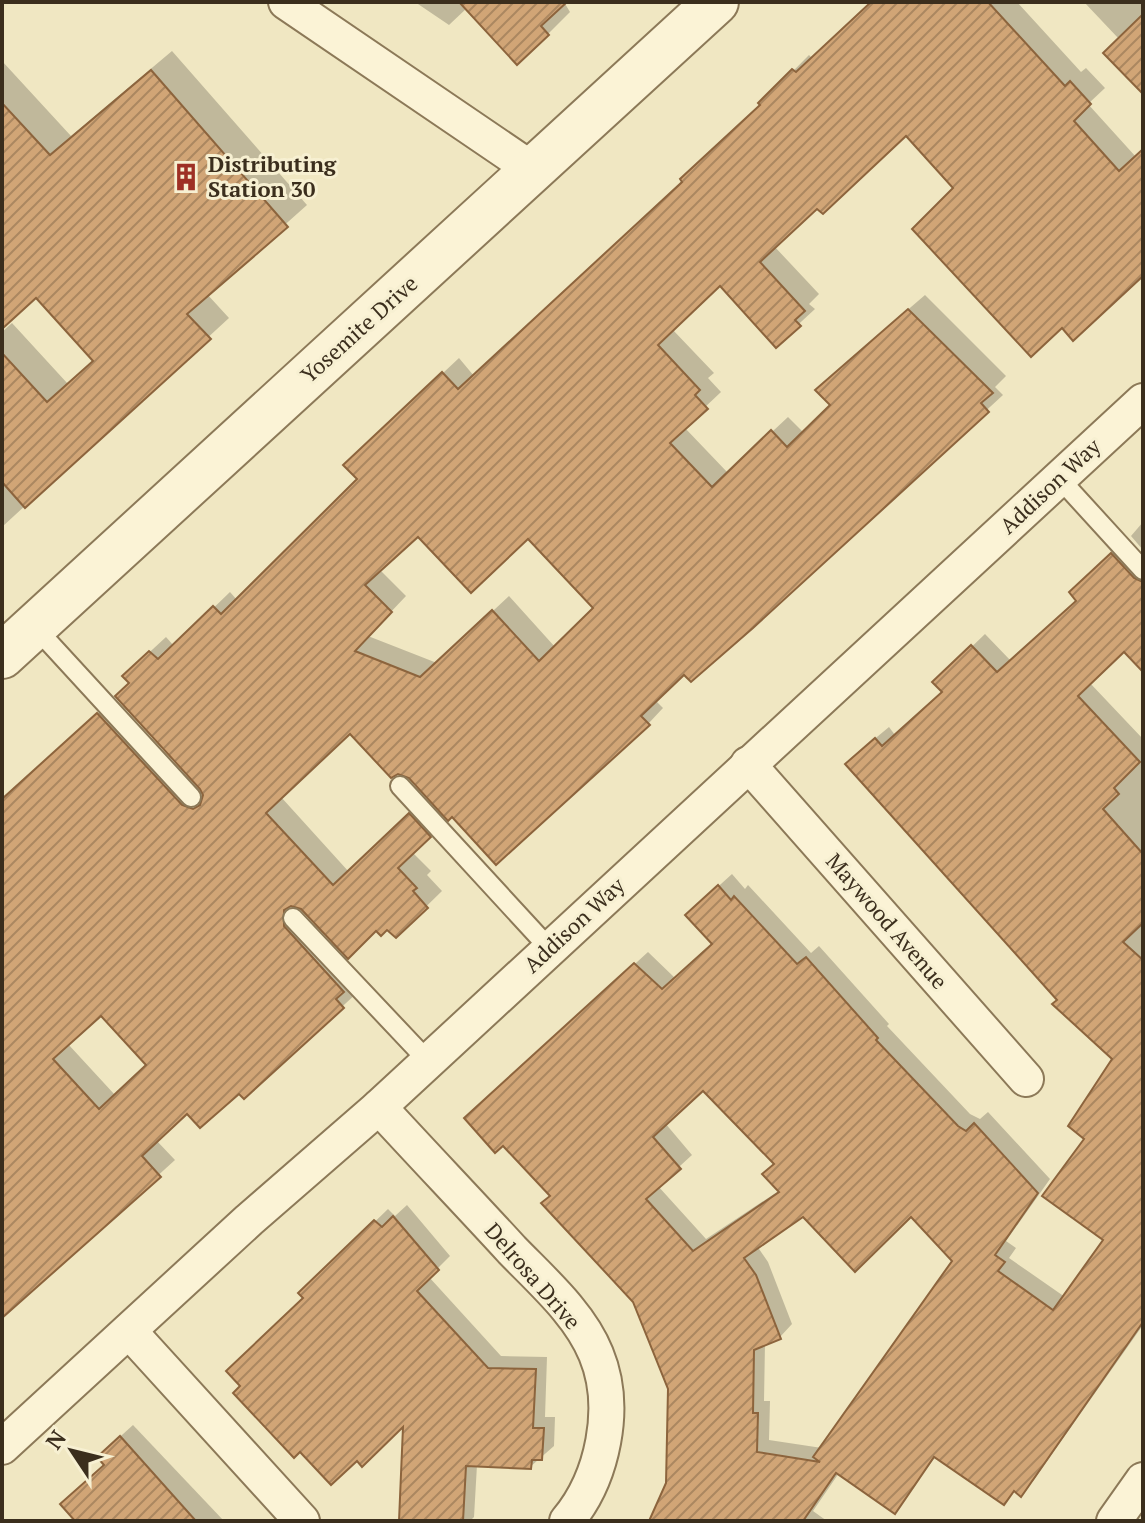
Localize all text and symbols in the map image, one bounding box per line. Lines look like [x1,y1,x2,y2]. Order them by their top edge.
place label: Distributing Station 30 [208,149,337,203]
building icon: Distributing Station 30 [171,162,201,192]
street label: Yosemite Drive [294,268,423,389]
street label: Addison Way [993,431,1107,540]
street label: Maywood Avenue [820,847,954,995]
street label: Addison Way [517,870,631,979]
street label: Delrosa Drive [479,1216,588,1335]
north arrow [32,1411,112,1491]
text: N [39,1424,72,1454]

